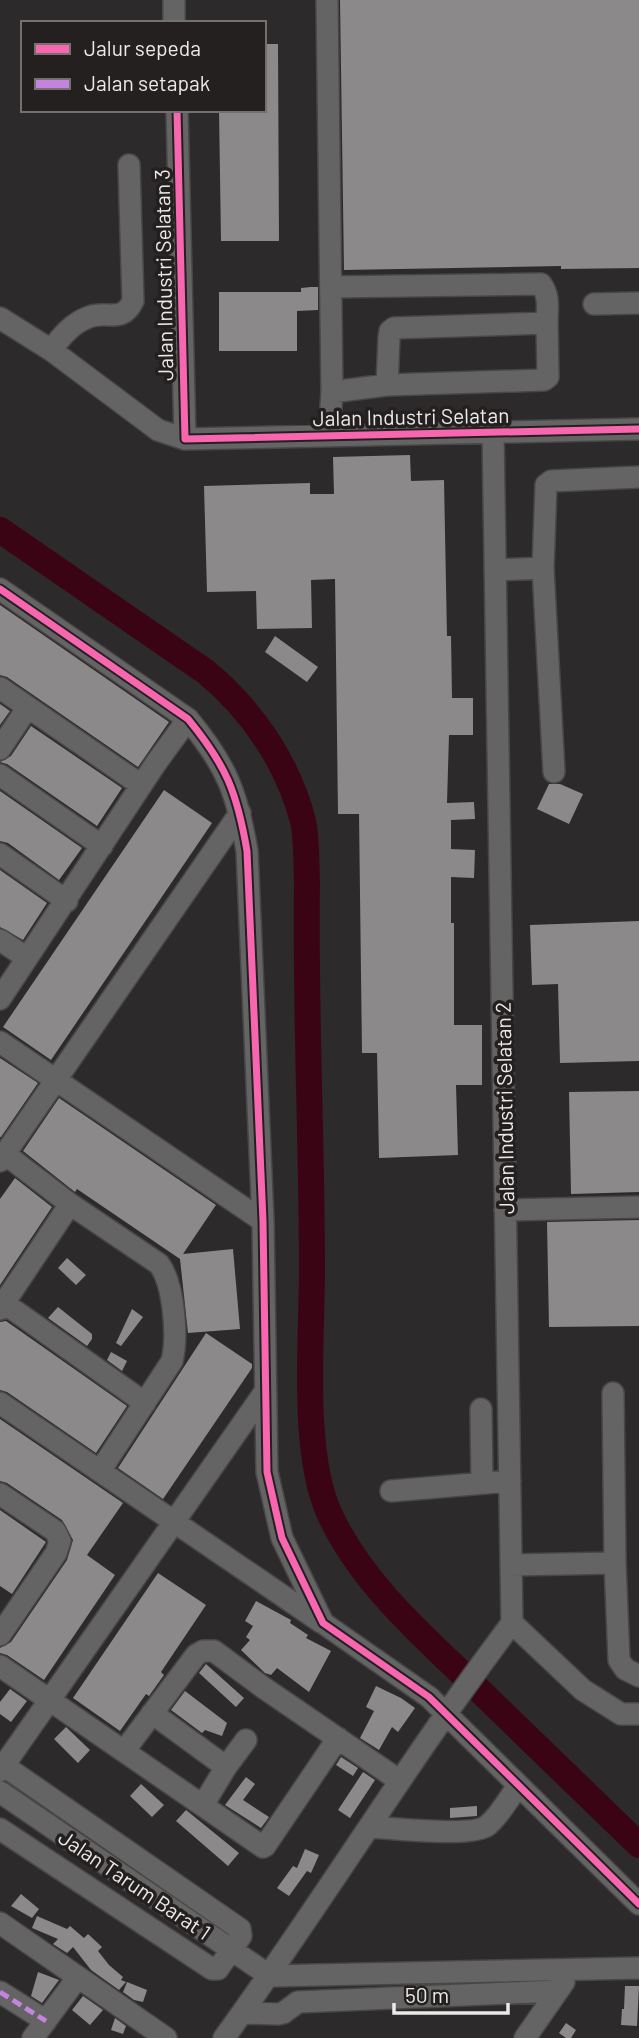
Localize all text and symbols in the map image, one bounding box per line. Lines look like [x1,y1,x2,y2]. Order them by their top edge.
legend [21,21,266,112]
text: Jalur sepeda [84,35,201,60]
text: Jalan setapak [84,70,210,95]
street label: Jalan Industri Selatan 3 [149,169,177,381]
street label: Jalan Industri Selatan [312,402,510,430]
street label: Jalan Industri Selatan 2 [490,1002,518,1214]
street label: Jalan Tarum Barat 1 [54,1824,216,1944]
scale bar [394,1972,508,2016]
text: 50 m [405,1982,449,2007]

